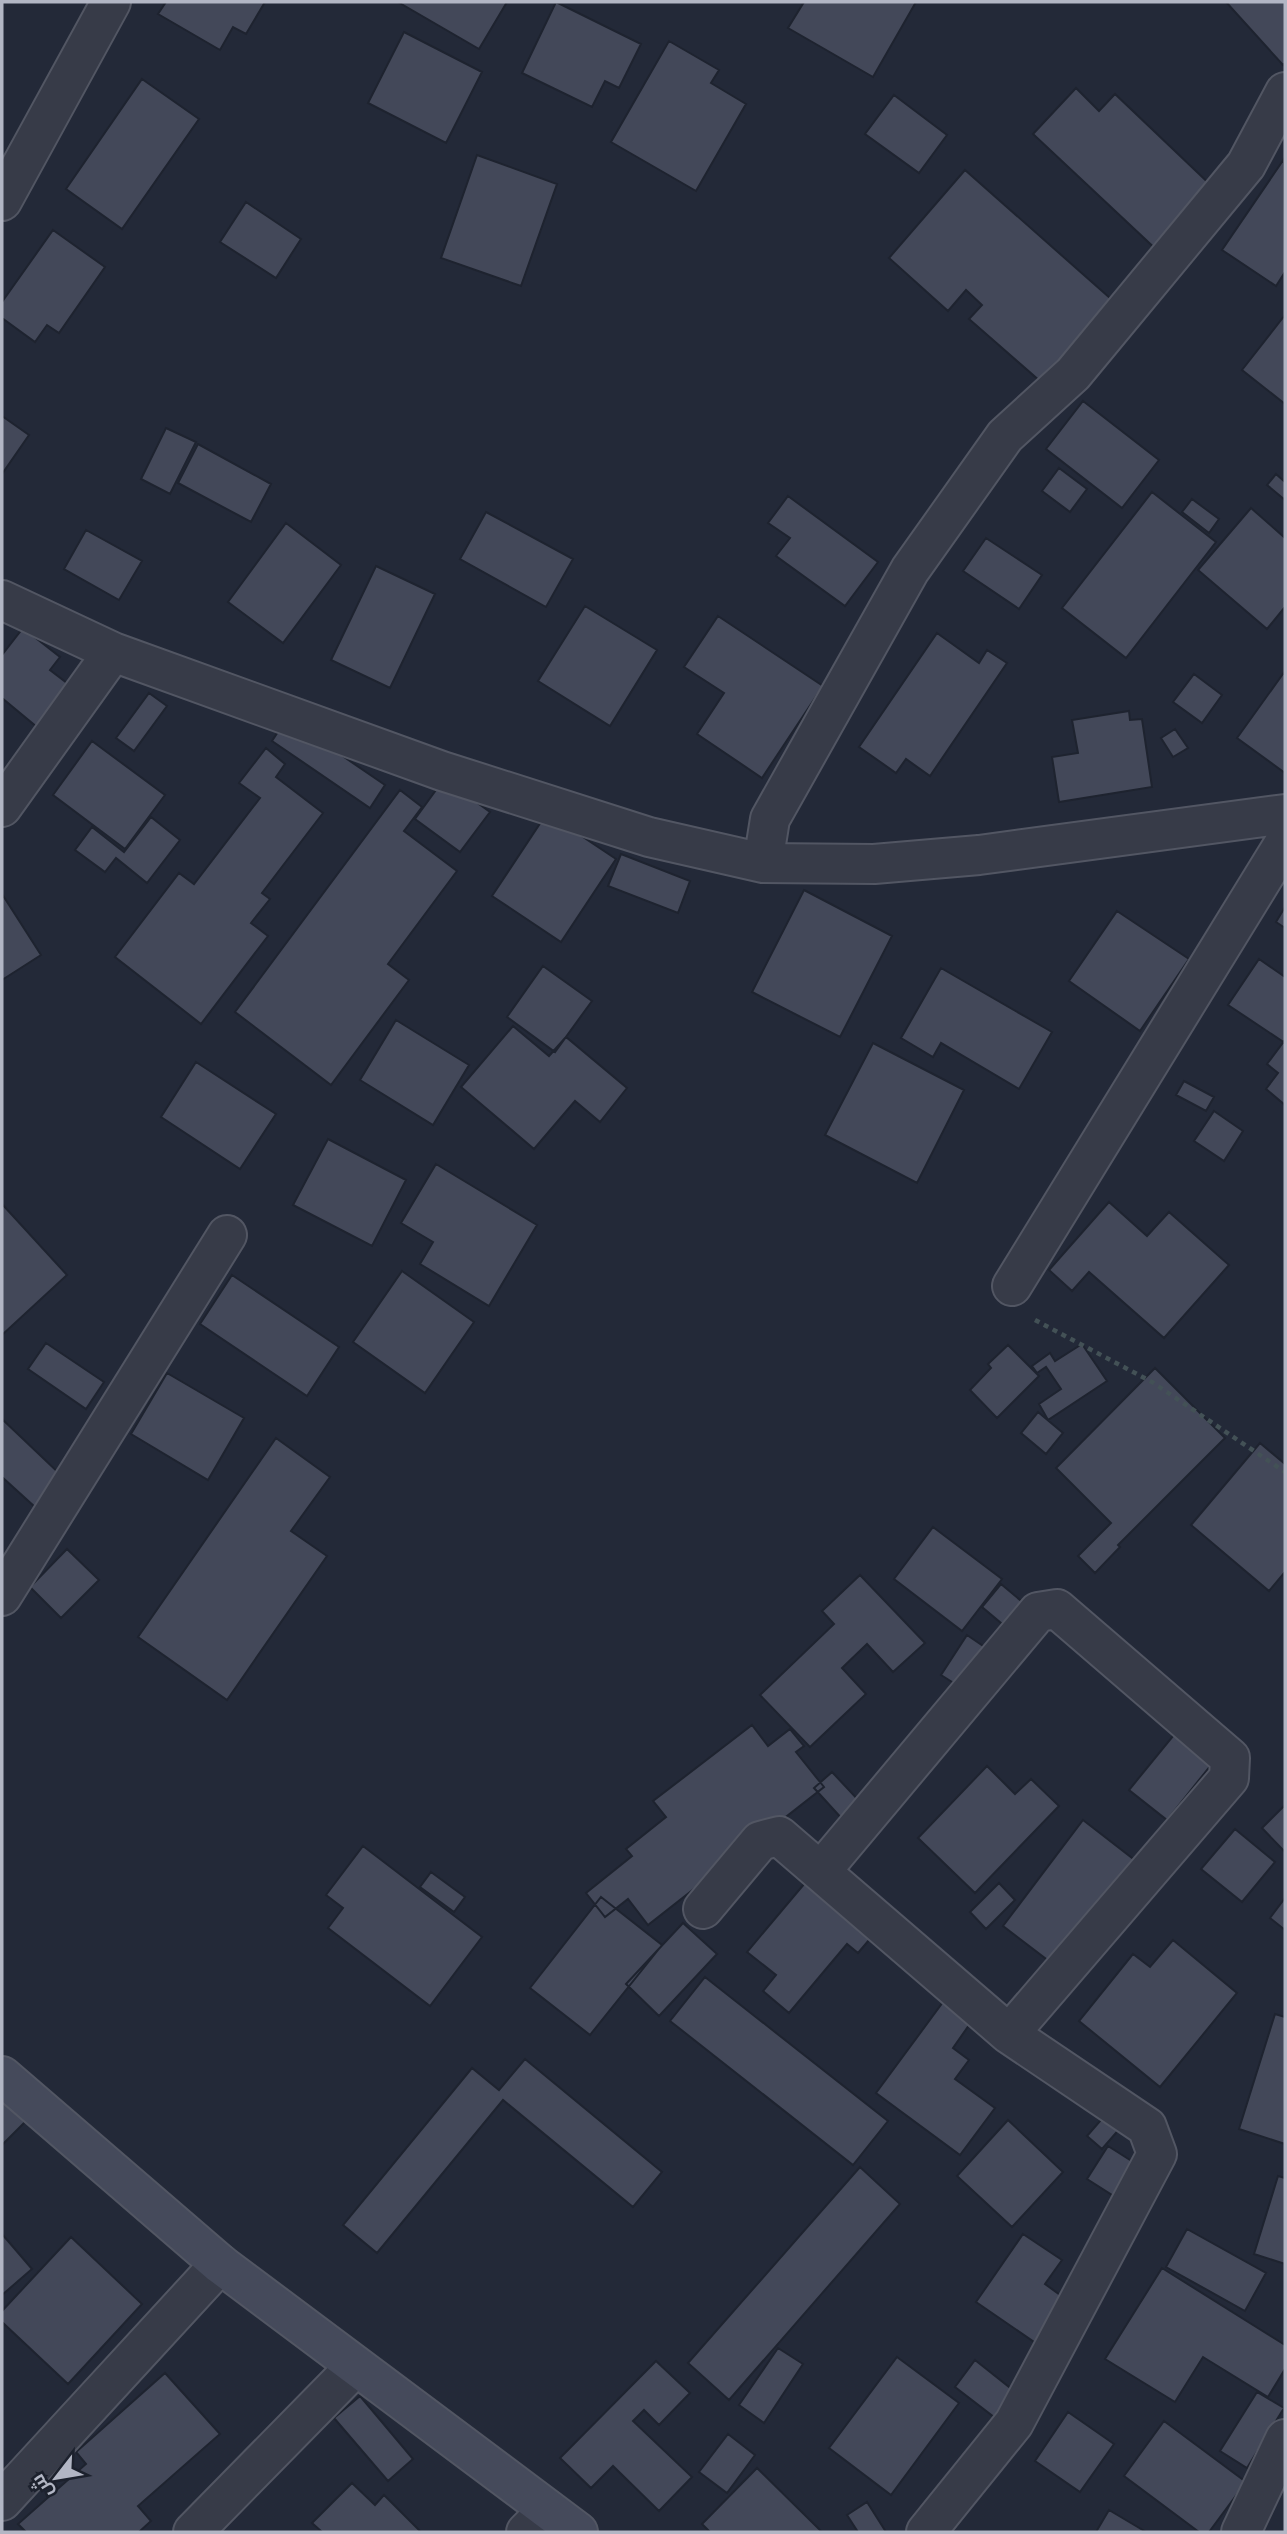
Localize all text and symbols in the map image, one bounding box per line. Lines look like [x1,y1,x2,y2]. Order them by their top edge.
north arrow [21,2443,91,2513]
text: ش [26,2470,58,2503]

